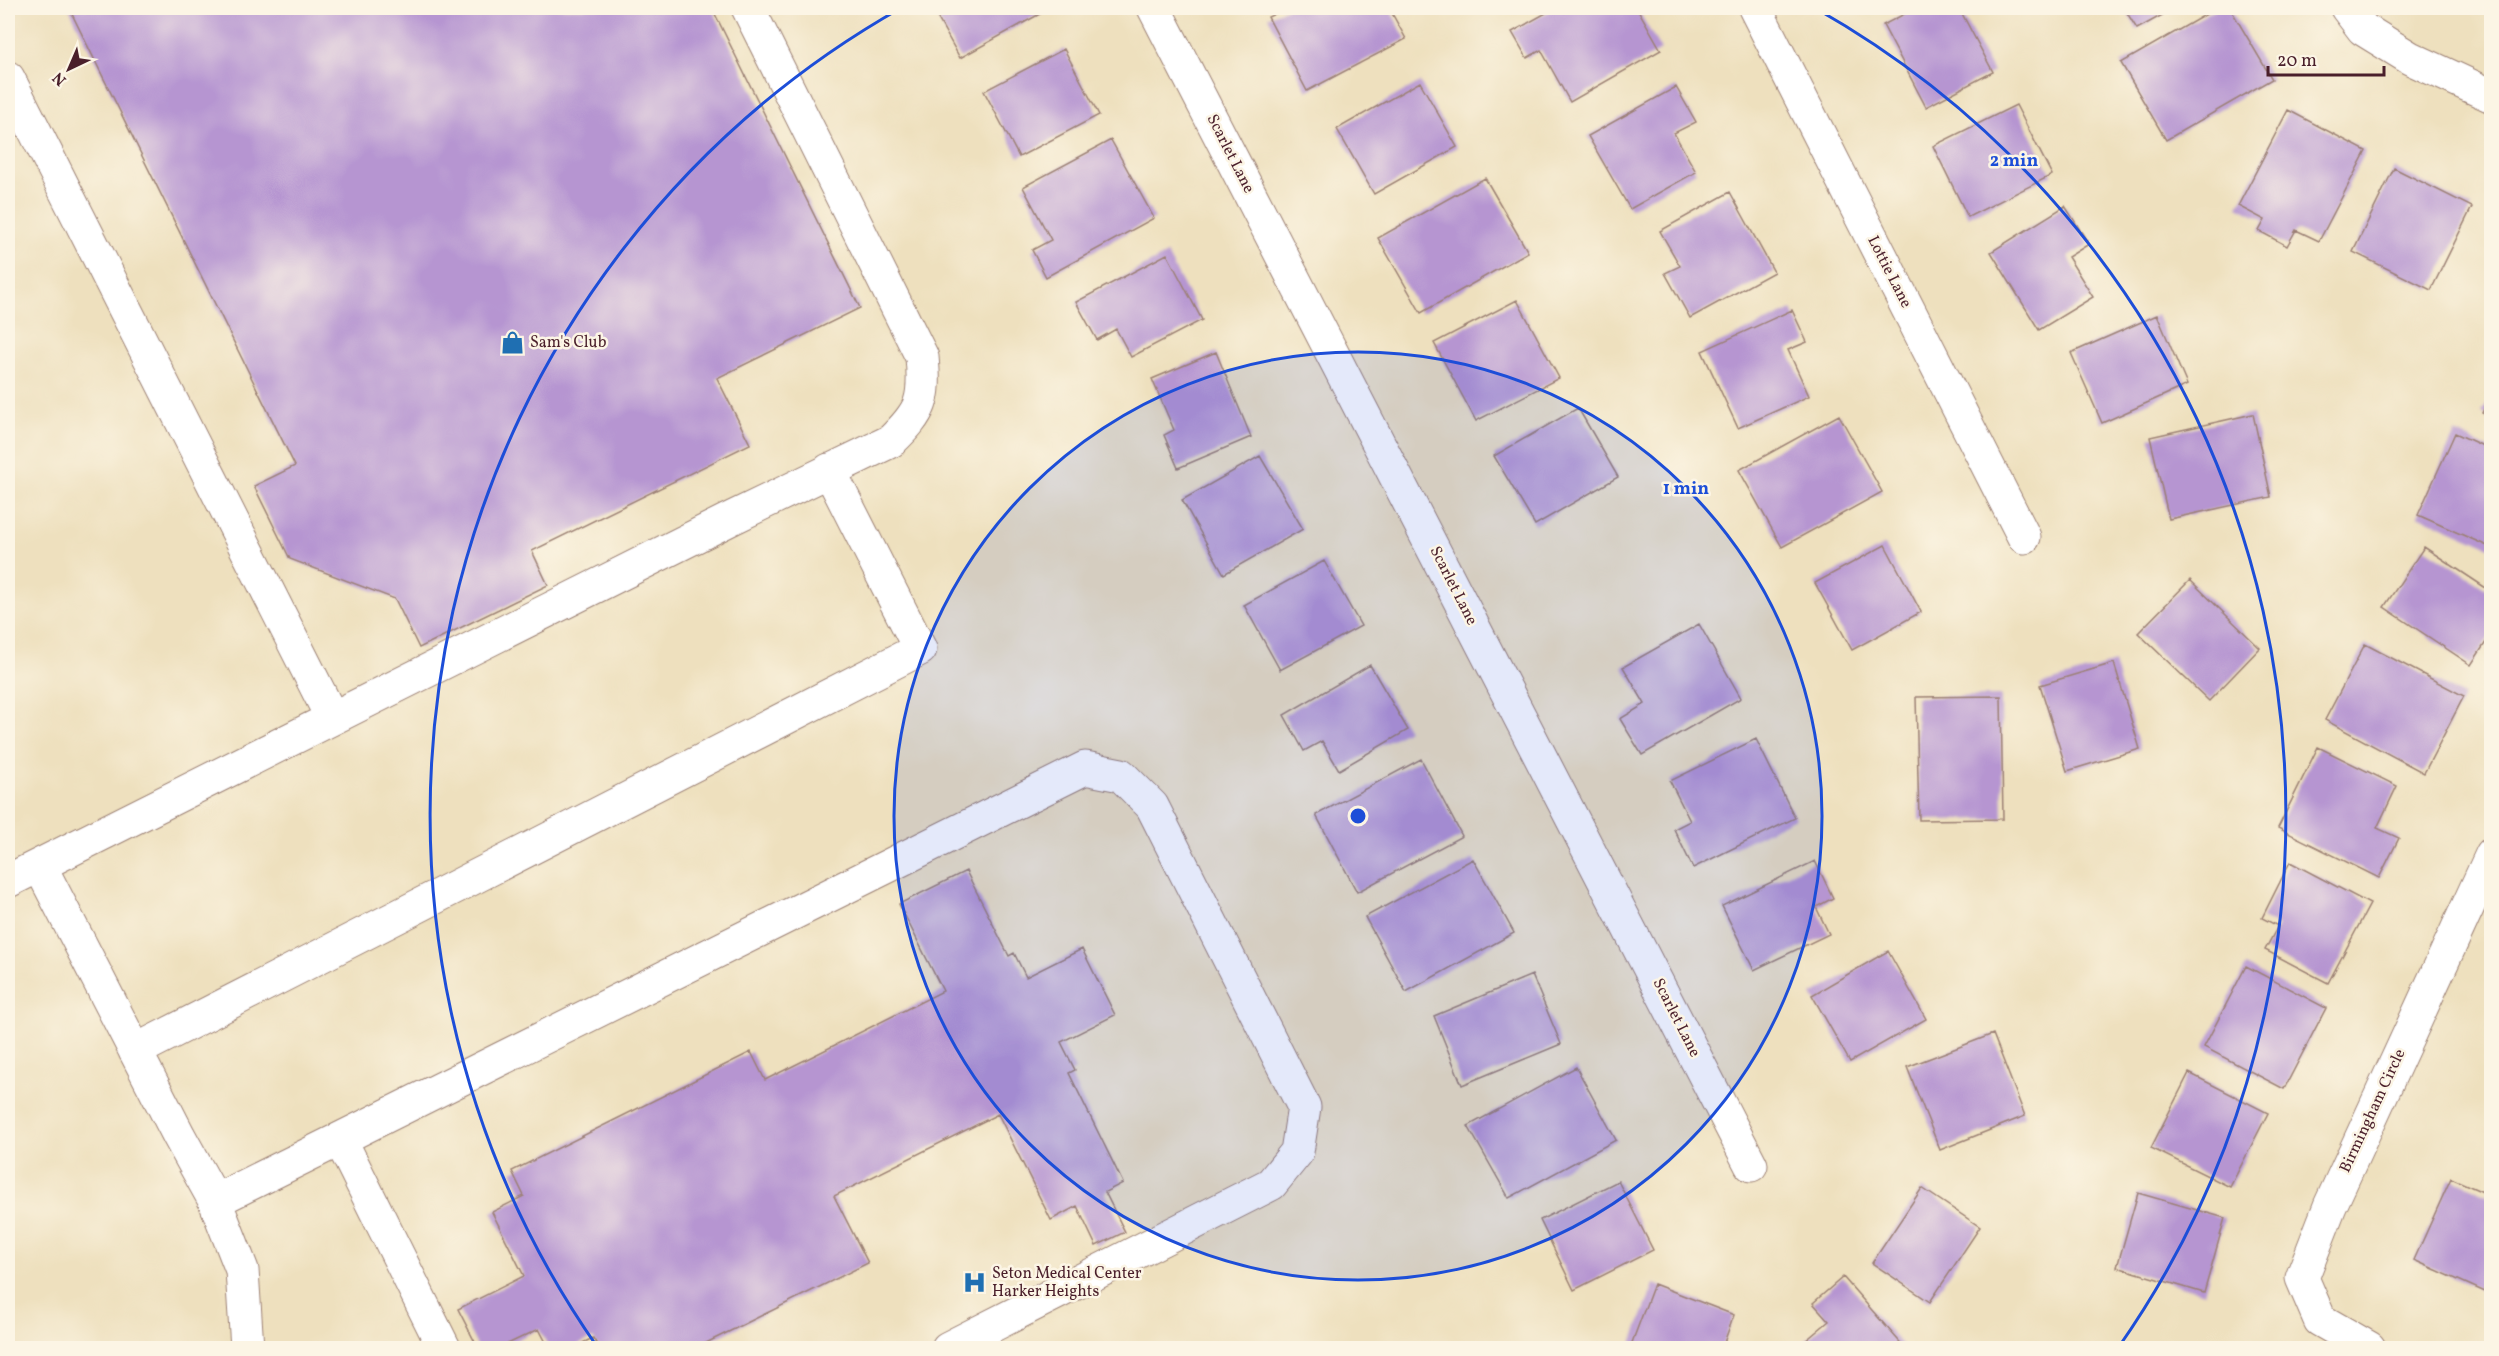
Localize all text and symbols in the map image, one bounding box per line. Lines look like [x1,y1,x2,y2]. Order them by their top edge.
north arrow [39,39,99,99]
scale bar [2268,39,2384,77]
text: 20 m [2277,49,2317,74]
text: N [48,66,72,90]
street label: Scarlet Lane [1201,111,1259,197]
text: 2 min [1990,149,2038,174]
street label: Lottie Lane [1861,232,1917,312]
shop icon: Sam's Club [499,330,525,356]
place label: Sam's Club [530,332,607,354]
text: 1 min [1663,477,1709,502]
street label: Scarlet Lane [1424,543,1482,629]
centre of rings [1348,806,1368,826]
street label: Scarlet Lane [1647,975,1705,1061]
street label: Birmingham Circle [2335,1046,2411,1176]
place label: Seton Medical Center Harker Heights [992,1263,1142,1303]
hospital icon: Seton Medical Center Harker Heights [961,1270,987,1296]

